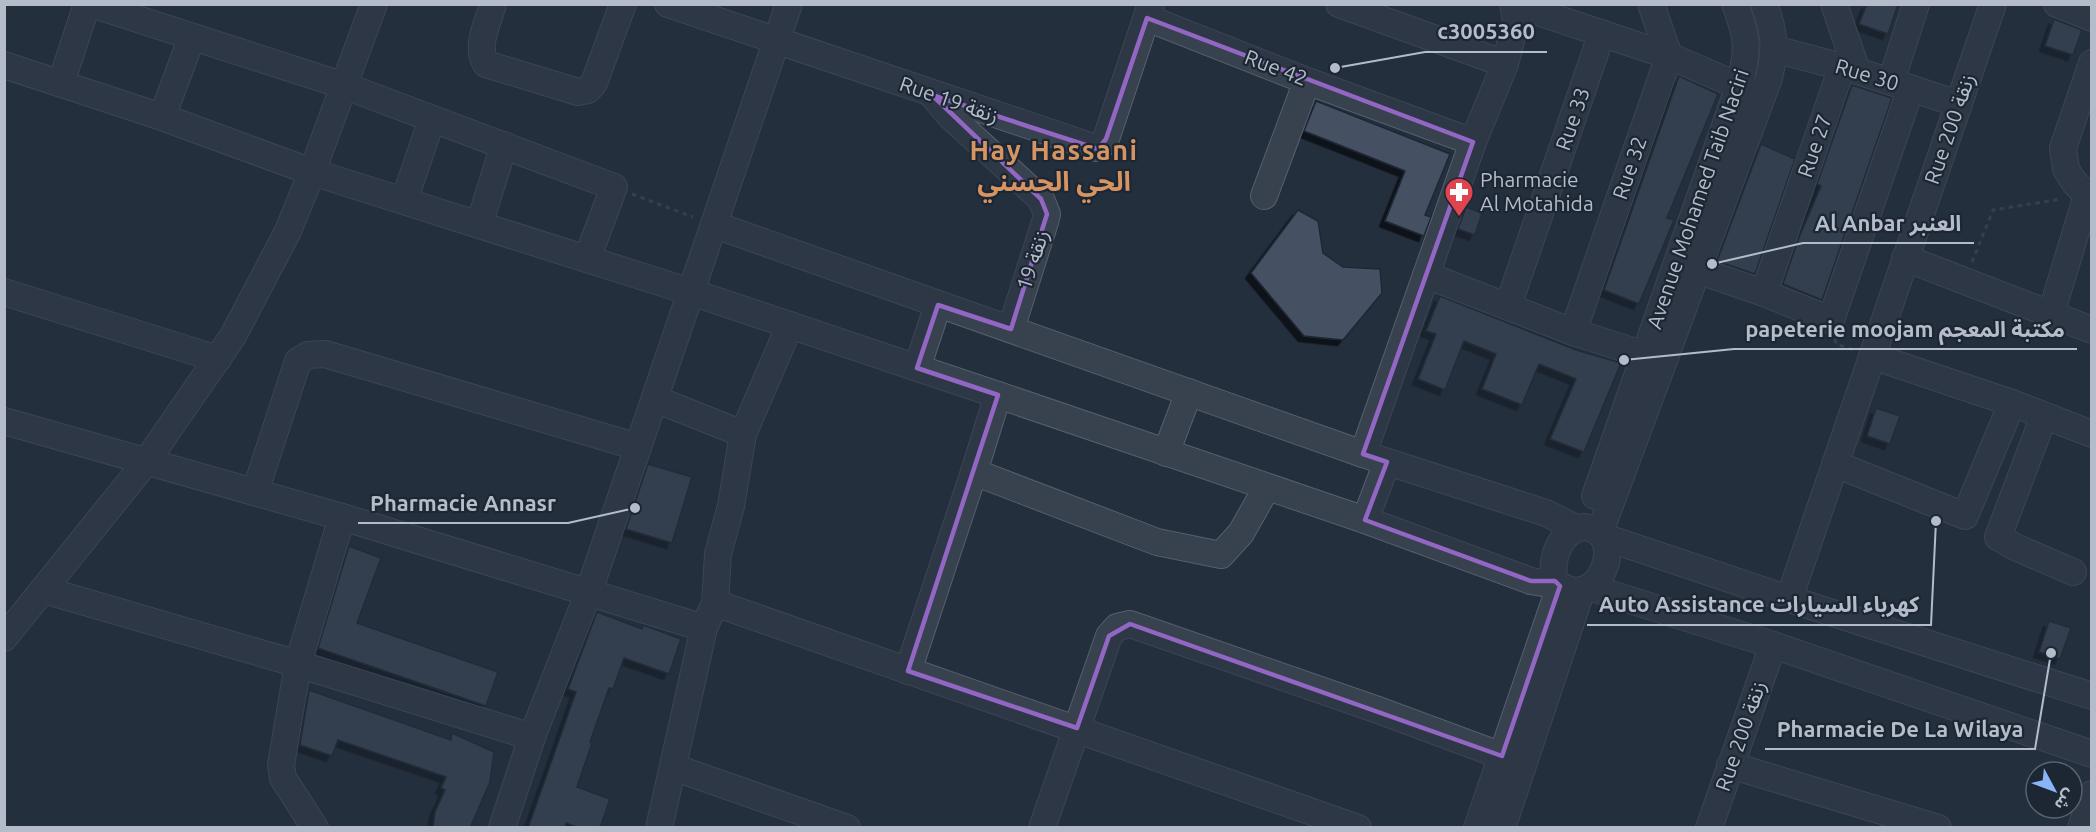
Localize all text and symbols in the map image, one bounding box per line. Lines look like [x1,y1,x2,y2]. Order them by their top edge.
callout: c3005360 [1425,12,1547,52]
text: c3005360 [1437,18,1535,43]
street label: Rue 42 [1242,44,1311,90]
street label: Rue 30 [1833,53,1902,95]
street label: Avenue Mohamed Taib Naciri [1641,66,1753,332]
street label: Rue 200 زنقة [1919,70,1980,187]
street label: Rue 19 زنقة [896,71,1002,128]
street label: Rue 33 [1550,84,1594,153]
street label: Rue 27 [1792,111,1836,180]
street label: Rue 32 [1607,133,1651,202]
district label: Hay Hassani الحي الحسني [970,135,1138,203]
place label: Pharmacie Al Motahida [1480,167,1594,215]
pharmacy icon: Pharmacie Al Motahida [1443,176,1475,218]
callout: Al Anbar العنبر [1803,203,1974,243]
text: Al Anbar العنبر [1815,210,1961,236]
street label: 19 زنقة [1011,227,1054,293]
callout: papeterie moojam مكتبة المعجم [1734,309,2077,349]
text: papeterie moojam مكتبة المعجم [1745,316,2065,346]
callout: Pharmacie Annasr [358,483,568,523]
text: Pharmacie Annasr [370,490,556,515]
callout: Auto Assistance كهرباء السيارات [1587,585,1931,625]
text: Auto Assistance كهرباء السيارات [1599,591,1920,618]
street label: Rue 200 زنقة [1710,677,1771,794]
callout: Pharmacie De La Wilaya [1765,709,2035,749]
text: Pharmacie De La Wilaya [1777,716,2023,741]
north arrow [2024,760,2084,820]
text: ش [2051,785,2079,814]

